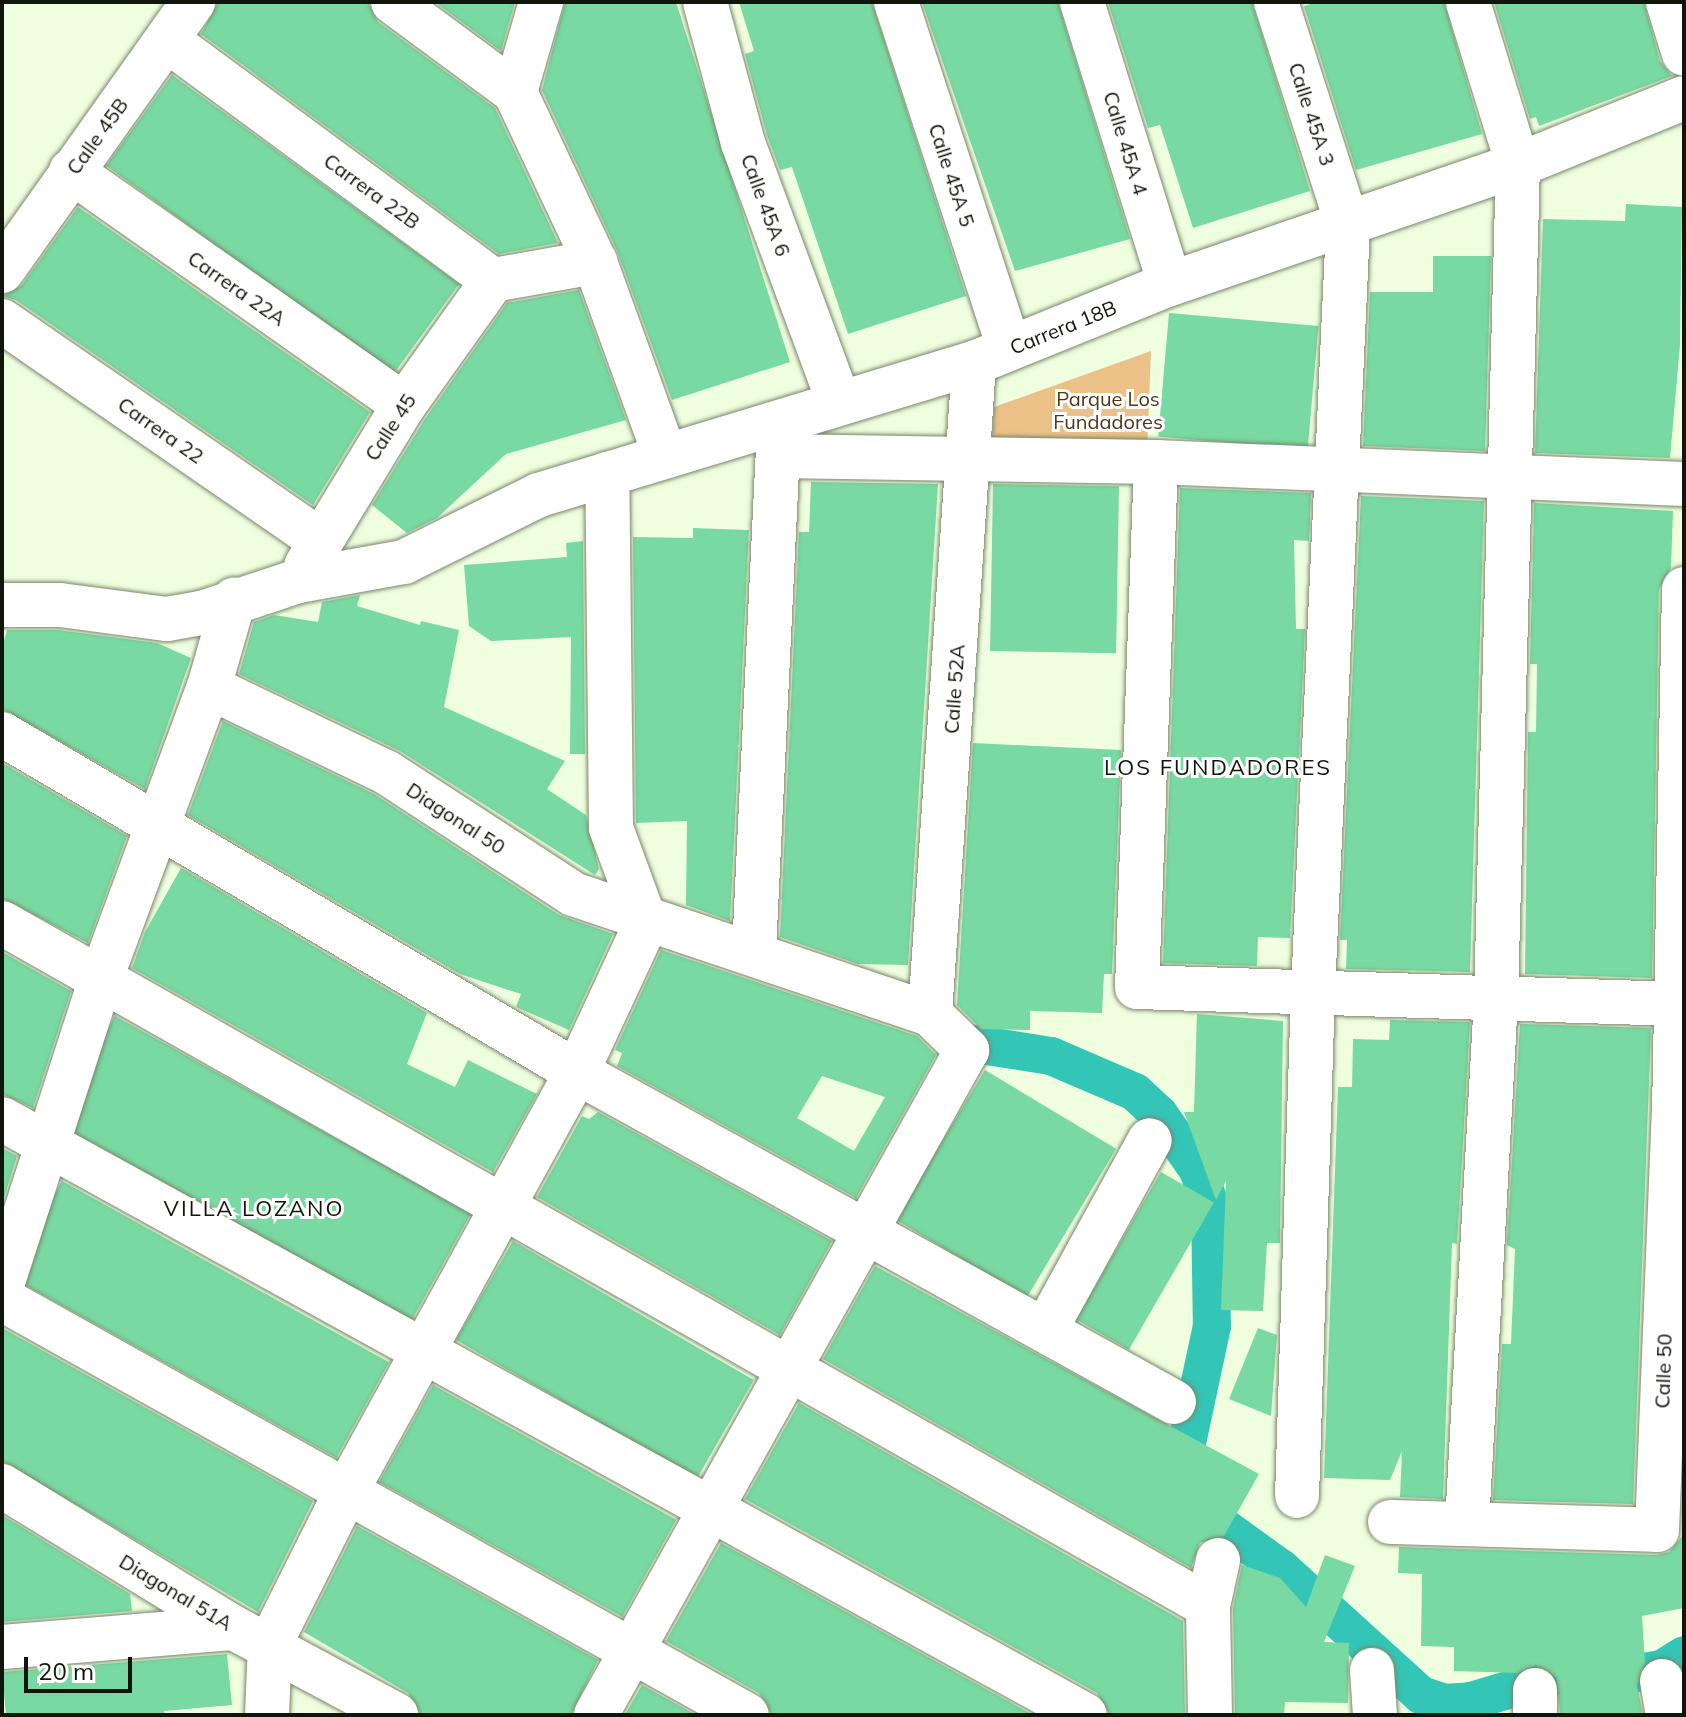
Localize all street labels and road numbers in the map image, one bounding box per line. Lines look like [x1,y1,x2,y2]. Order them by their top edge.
street label: Calle 45A 3 [1284,59,1340,169]
street label: Calle 45A 4 [1099,88,1153,198]
street label: Calle 45B [61,93,133,179]
street label: Calle 45A 5 [924,120,980,230]
street label: Carrera 22B [319,148,425,234]
street label: Calle 45A 6 [736,151,796,259]
street label: Carrera 22A [184,246,290,330]
street label: Carrera 18B [1006,295,1120,359]
street label: Calle 45 [360,389,420,465]
street label: Carrera 22 [114,392,208,468]
street label: Calle 52A [939,643,969,735]
street label: Diagonal 50 [402,777,510,859]
street label: Calle 50 [1650,1333,1676,1409]
street label: Diagonal 51A [115,1549,237,1635]

